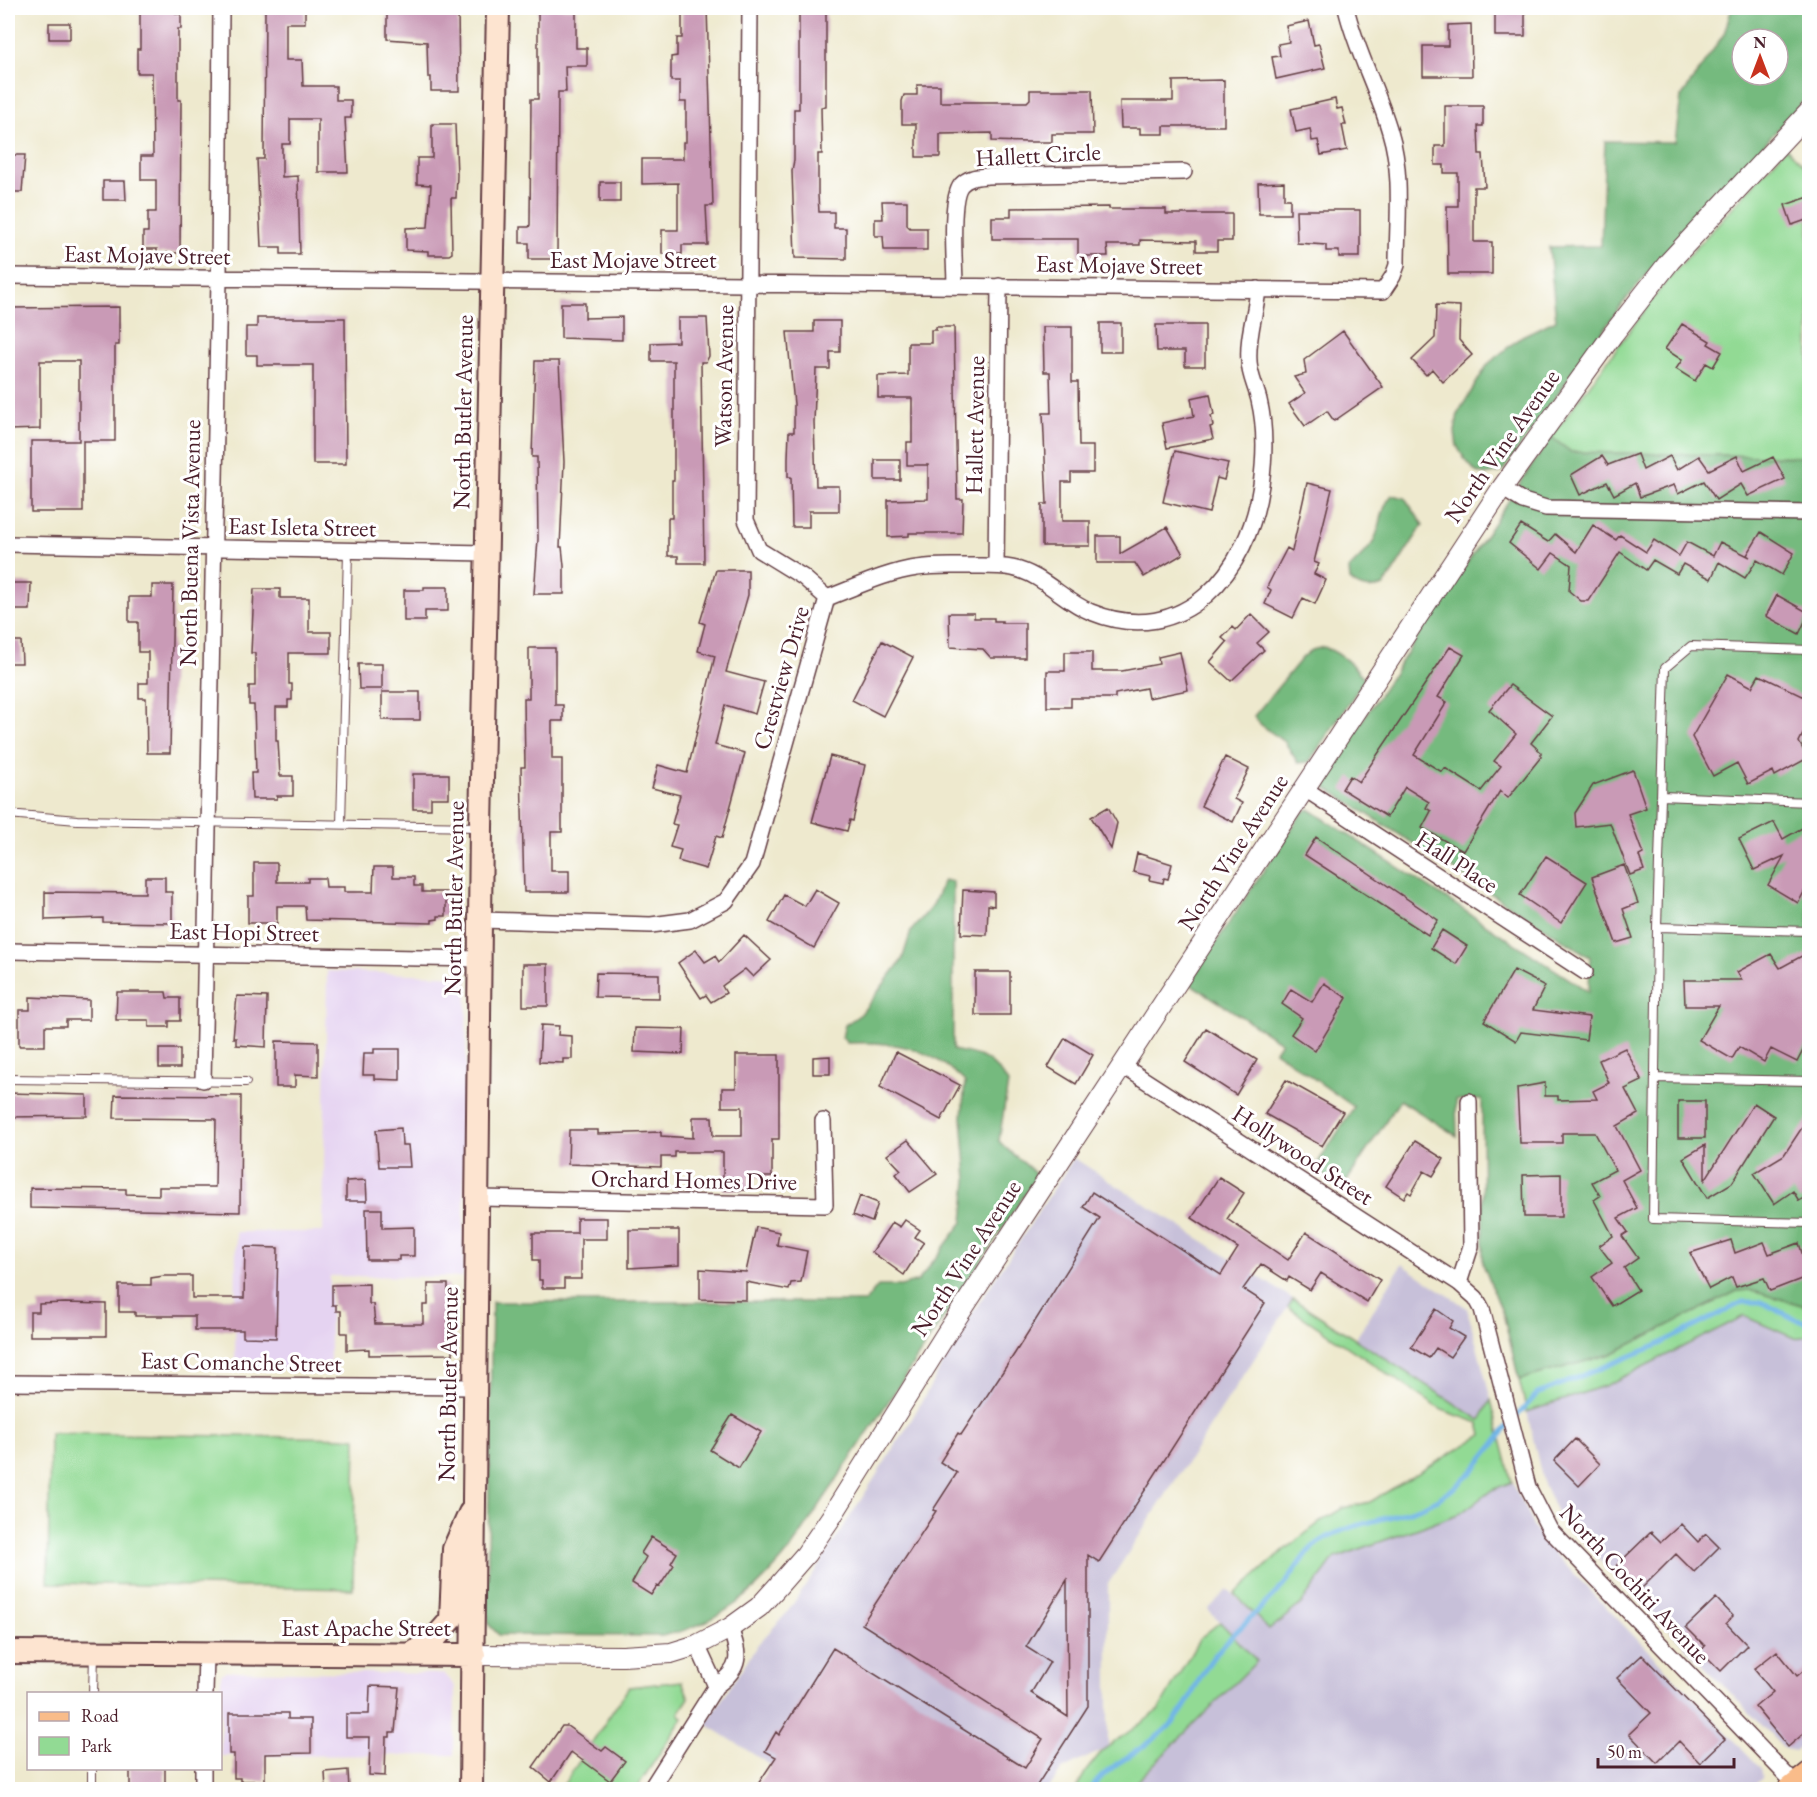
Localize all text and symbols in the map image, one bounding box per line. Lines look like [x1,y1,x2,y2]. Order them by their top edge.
north arrow [1730,27,1790,87]
text: N [1754,32,1767,53]
street label: Hallett Circle [974,136,1101,173]
street label: East Mojave Street [63,238,231,271]
street label: East Mojave Street [550,244,717,275]
street label: East Mojave Street [1035,248,1203,281]
street label: Watson Avenue [707,304,740,448]
street label: North Butler Avenue [445,314,480,510]
street label: Hallett Avenue [958,355,991,495]
street label: North Vine Avenue [1437,363,1566,529]
street label: North Buena Vista Avenue [172,419,207,667]
street label: East Isleta Street [228,510,377,543]
street label: Crestview Drive [745,602,816,753]
street label: North Vine Avenue [1170,767,1295,936]
street label: North Butler Avenue [436,800,471,996]
street label: Hall Place [1410,823,1505,900]
street label: East Hopi Street [169,915,320,948]
street label: Hollywood Street [1227,1097,1380,1212]
street label: Orchard Homes Drive [591,1162,797,1197]
street label: North Vine Avenue [903,1173,1028,1342]
street label: North Butler Avenue [430,1286,465,1482]
street label: East Comanche Street [140,1344,342,1379]
street label: North Cochiti Avenue [1553,1497,1718,1670]
street label: East Apache Street [281,1612,451,1643]
legend [27,1692,222,1770]
text: Road [81,1704,120,1727]
scale bar [1598,1731,1734,1769]
text: Park [81,1734,112,1757]
text: 50 m [1607,1740,1642,1763]

